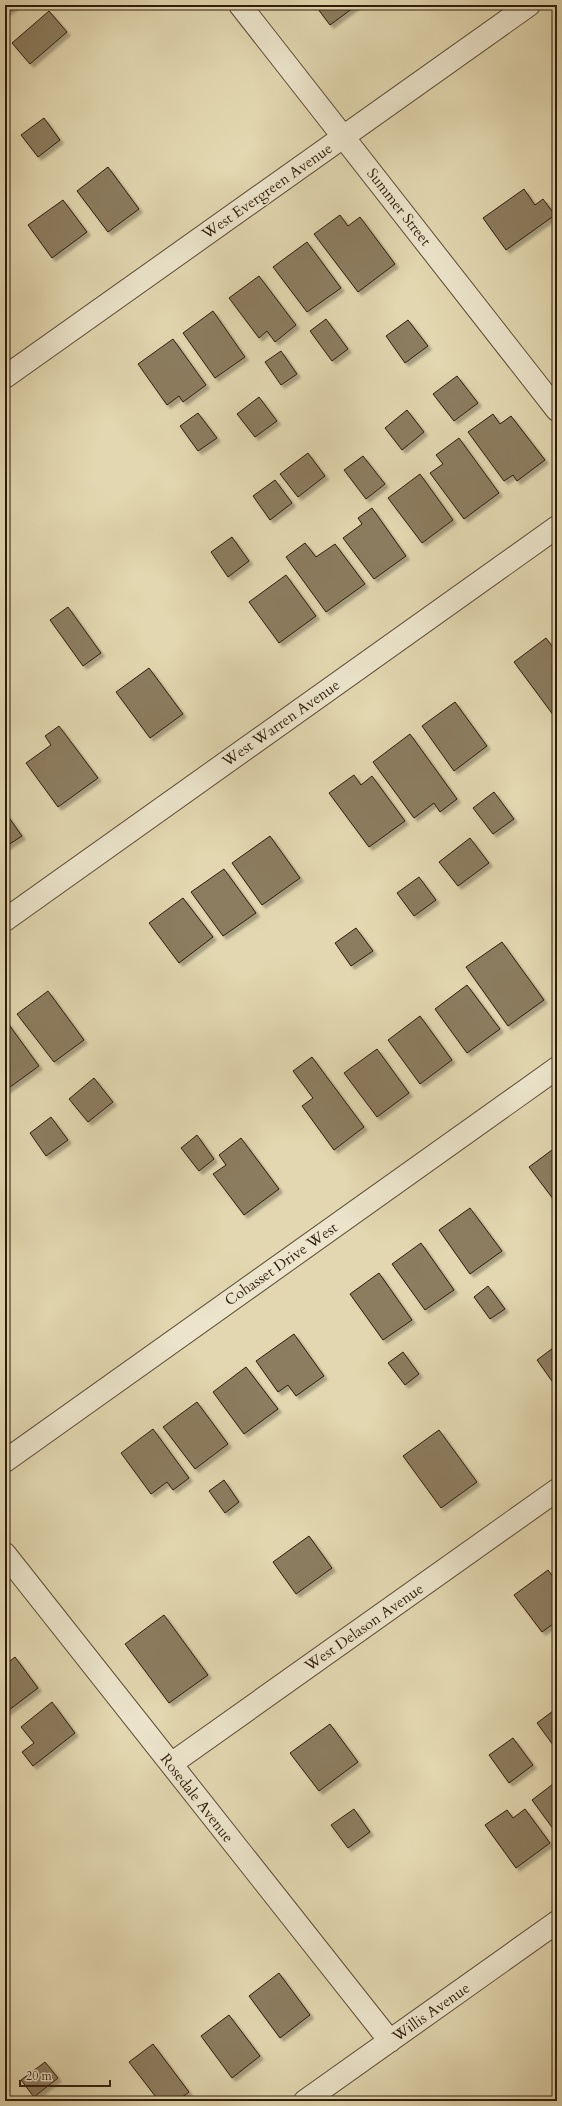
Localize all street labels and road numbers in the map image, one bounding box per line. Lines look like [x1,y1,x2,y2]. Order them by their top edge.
street label: West Evergreen Avenue [197,138,336,244]
street label: Summer Street [362,164,436,250]
street label: West Warren Avenue [217,675,344,772]
street label: Cohasset Drive West [221,1217,342,1310]
street label: West Delason Avenue [300,1578,428,1676]
street label: Rosedale Avenue [156,1749,238,1847]
street label: Willis Avenue [387,1978,474,2047]

